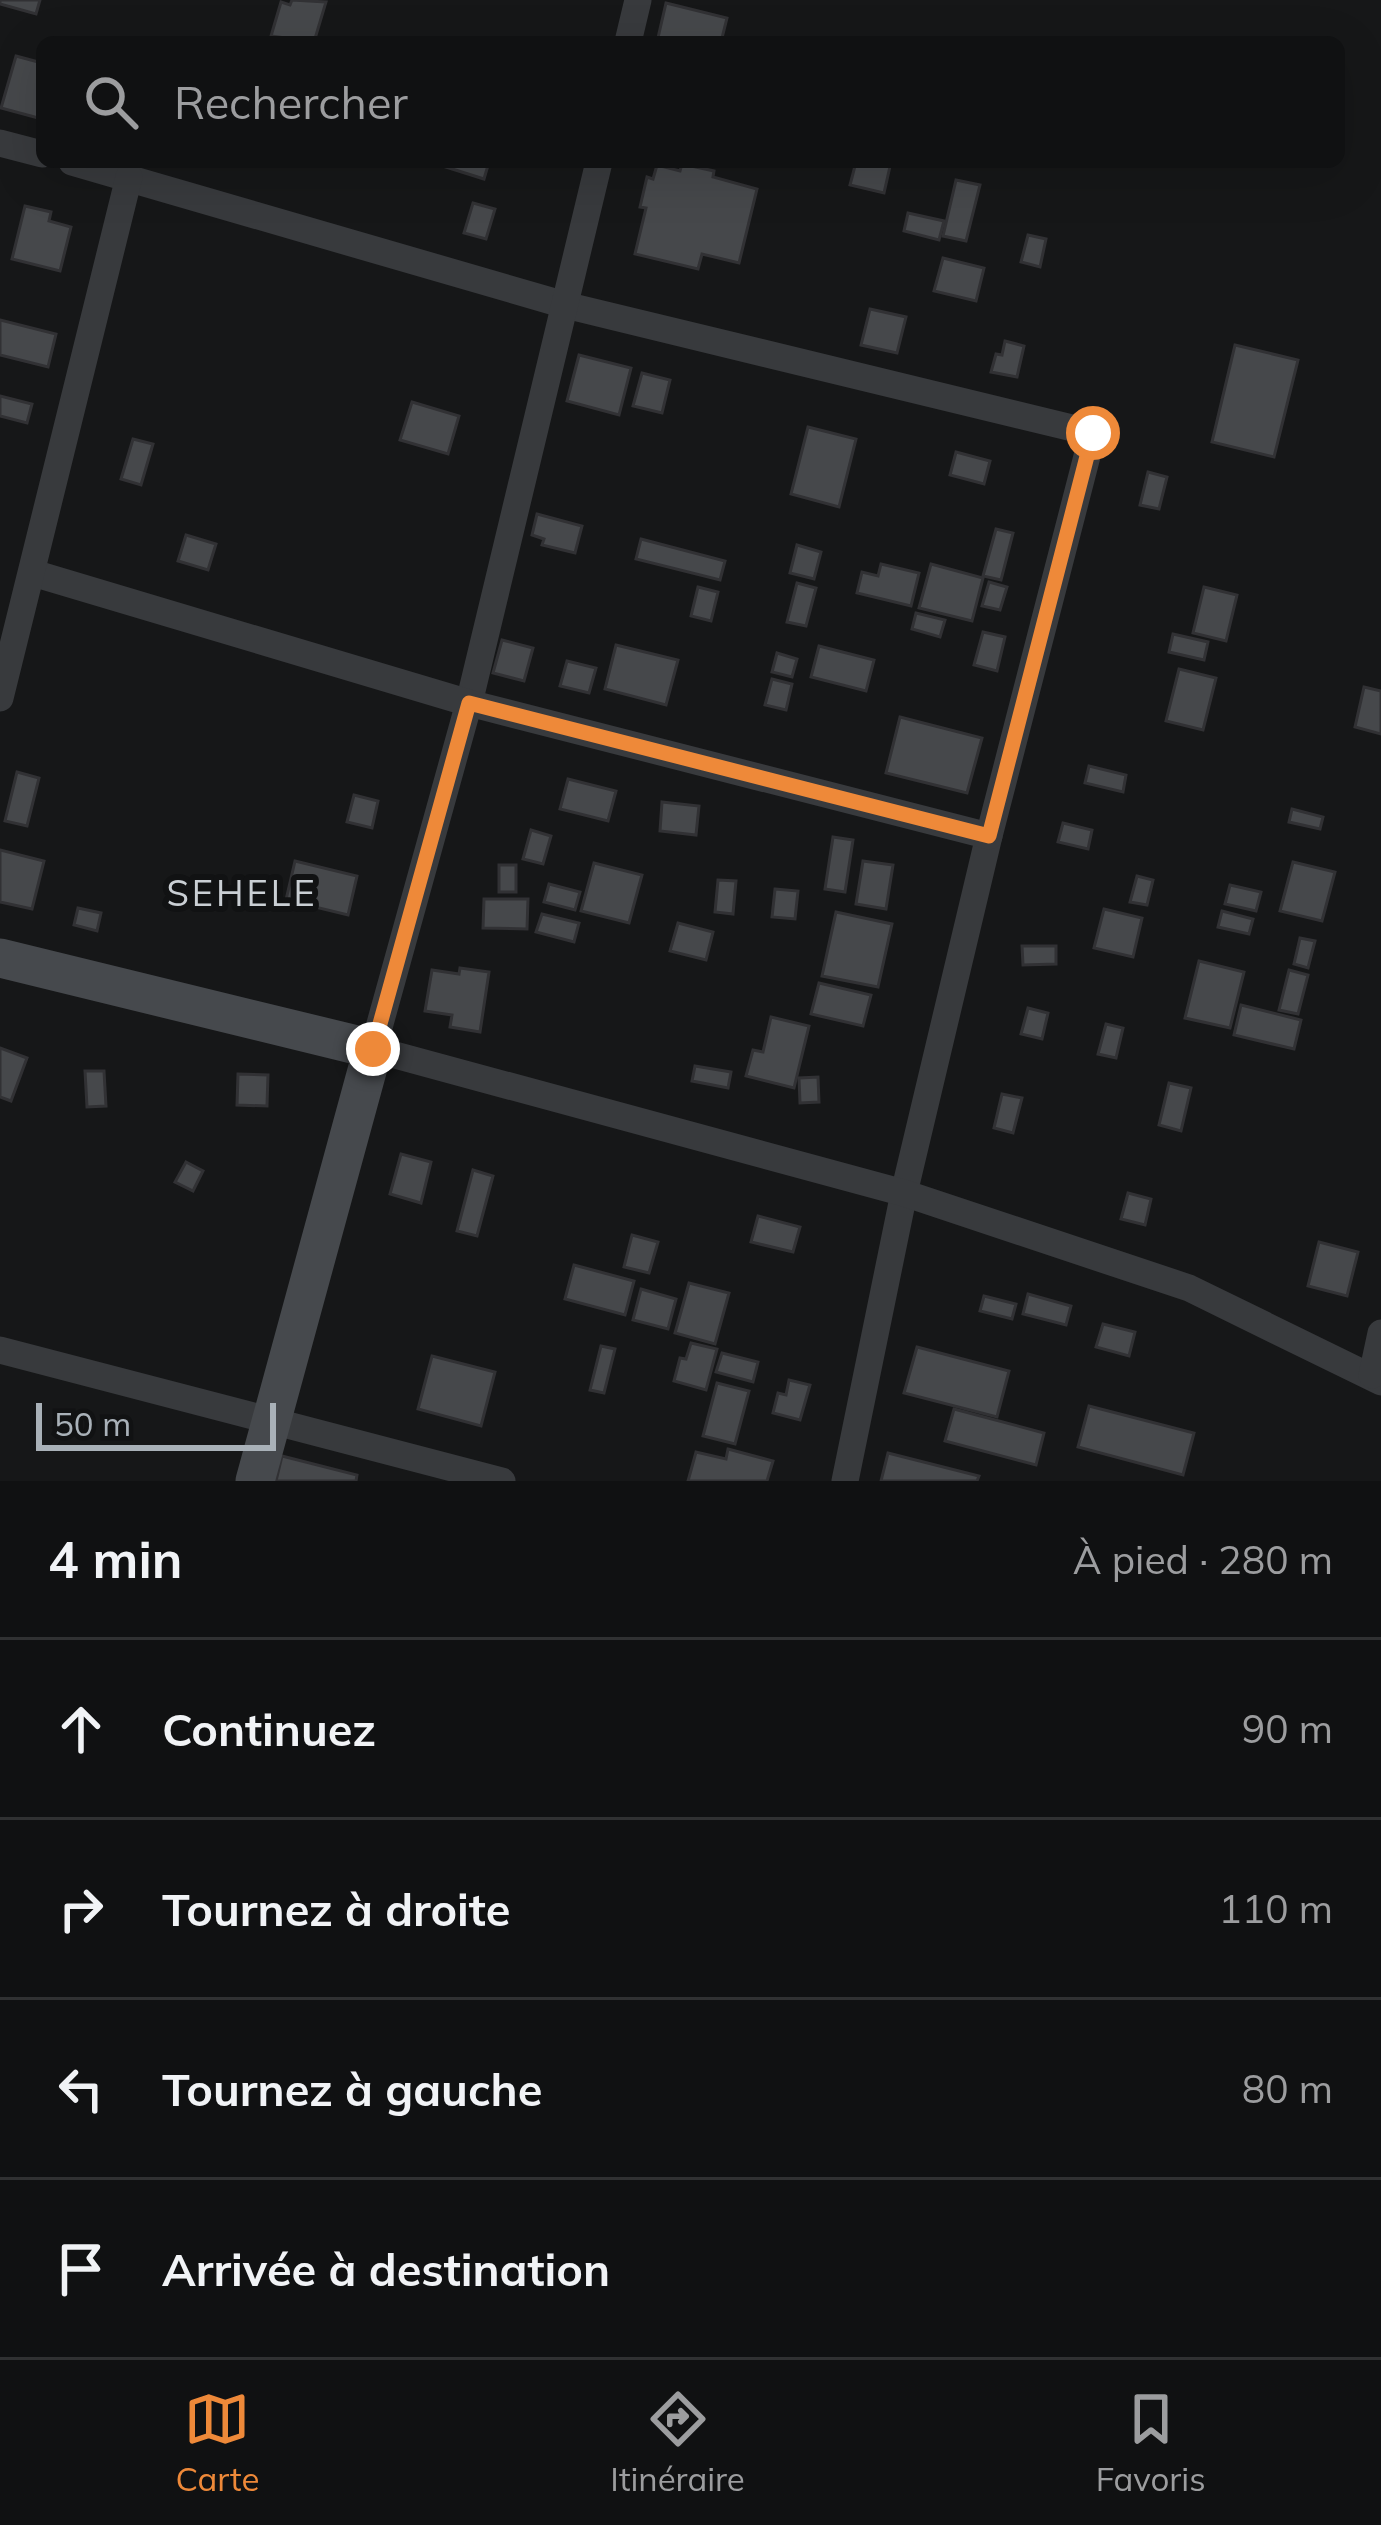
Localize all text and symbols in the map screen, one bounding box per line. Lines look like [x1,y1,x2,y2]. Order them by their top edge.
search box [36,36,1345,168]
icon: search [78,69,144,135]
text: Rechercher [174,74,408,130]
route start [1066,406,1120,460]
district label: SEHELE [166,870,318,915]
route end [346,1022,400,1076]
scale bar [36,1397,276,1450]
text: 50 m [54,1403,131,1444]
text: 4 min [48,1527,183,1591]
text: À pied · 280 m [1073,1535,1333,1584]
icon: ahead [48,1696,114,1762]
text: Continuez [162,1701,376,1757]
text: 90 m [1242,1704,1333,1753]
icon: right [48,1876,114,1942]
text: Tournez à droite [162,1881,510,1937]
text: 110 m [1218,1884,1333,1933]
icon: left [48,2056,114,2122]
text: Tournez à gauche [162,2061,542,2117]
text: 80 m [1242,2064,1333,2113]
icon: arrive [48,2236,114,2302]
text: Arrivée à destination [162,2241,610,2297]
tab: Carte [175,2386,259,2499]
tab: Itinéraire [610,2386,745,2499]
tab: Favoris [1096,2386,1206,2499]

